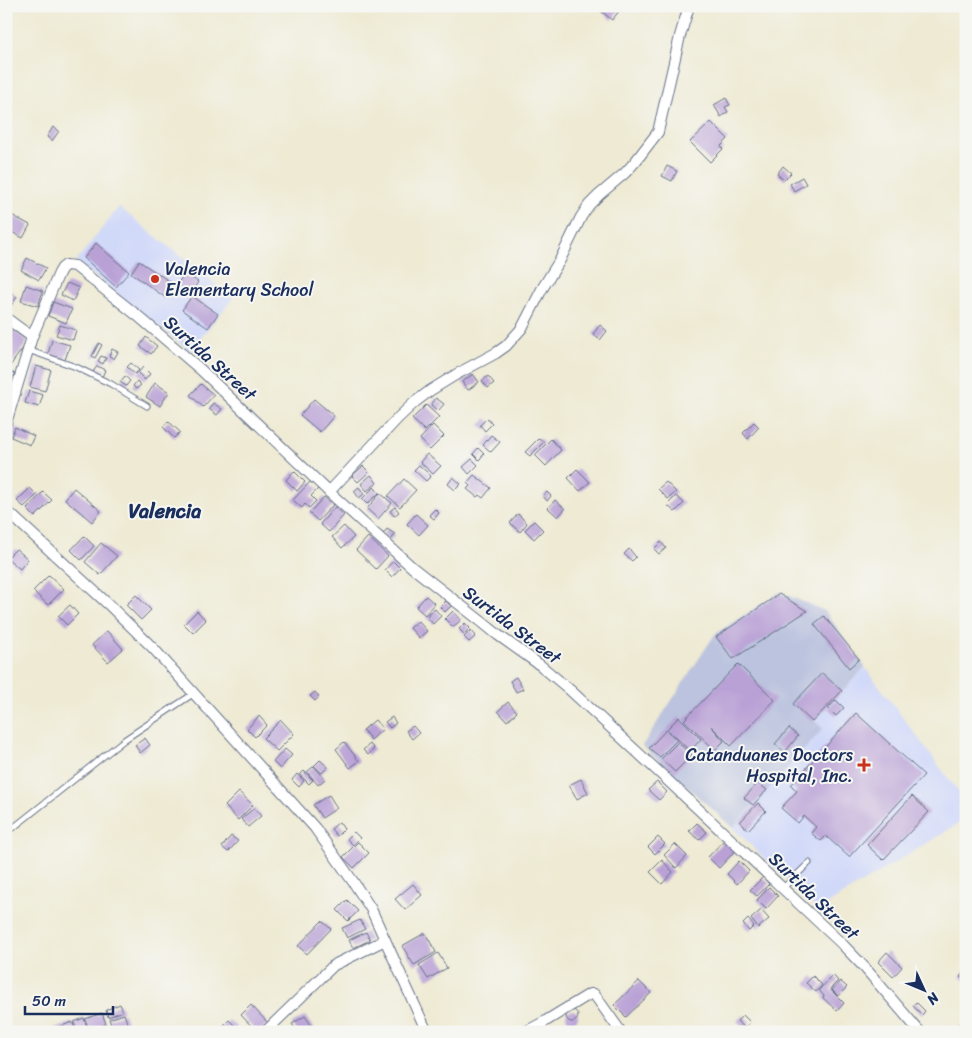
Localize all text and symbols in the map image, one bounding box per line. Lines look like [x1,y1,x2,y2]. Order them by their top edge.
place label: Valencia Elementary School [165,253,314,306]
marker: Valencia Elementary School [149,273,161,285]
street label: Surtida Street [156,307,265,409]
district label: Valencia [129,494,201,529]
street label: Surtida Street [456,577,569,673]
place label: Catanduanes Doctors Hospital, Inc. [686,739,854,792]
marker: Catanduanes Doctors Hospital, Inc. [857,758,871,772]
street label: Surtida Street [761,844,868,949]
north arrow [900,966,950,1016]
scale bar [25,983,112,1015]
text: N [920,986,946,1011]
text: 50 m [32,988,67,1014]

